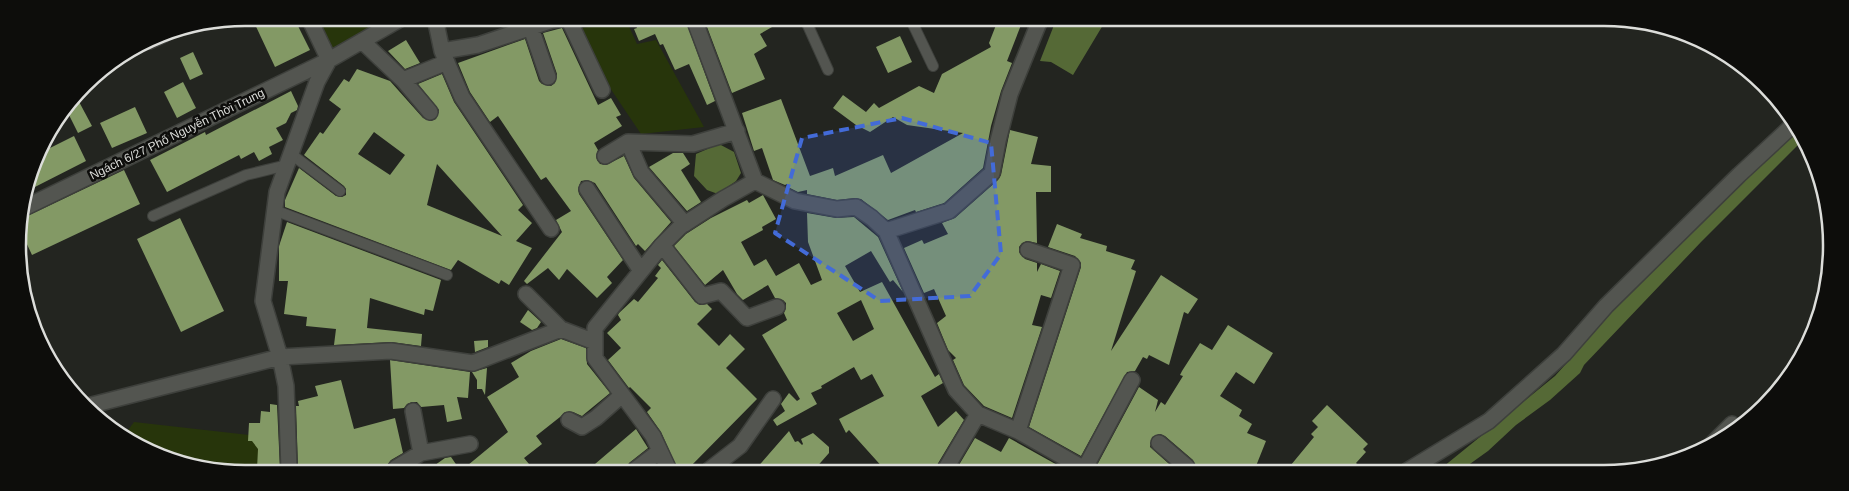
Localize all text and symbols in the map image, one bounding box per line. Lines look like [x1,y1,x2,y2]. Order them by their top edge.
street label: Ngách 6/27 Phố Nguyễn Thời Trung [87,85,267,182]

